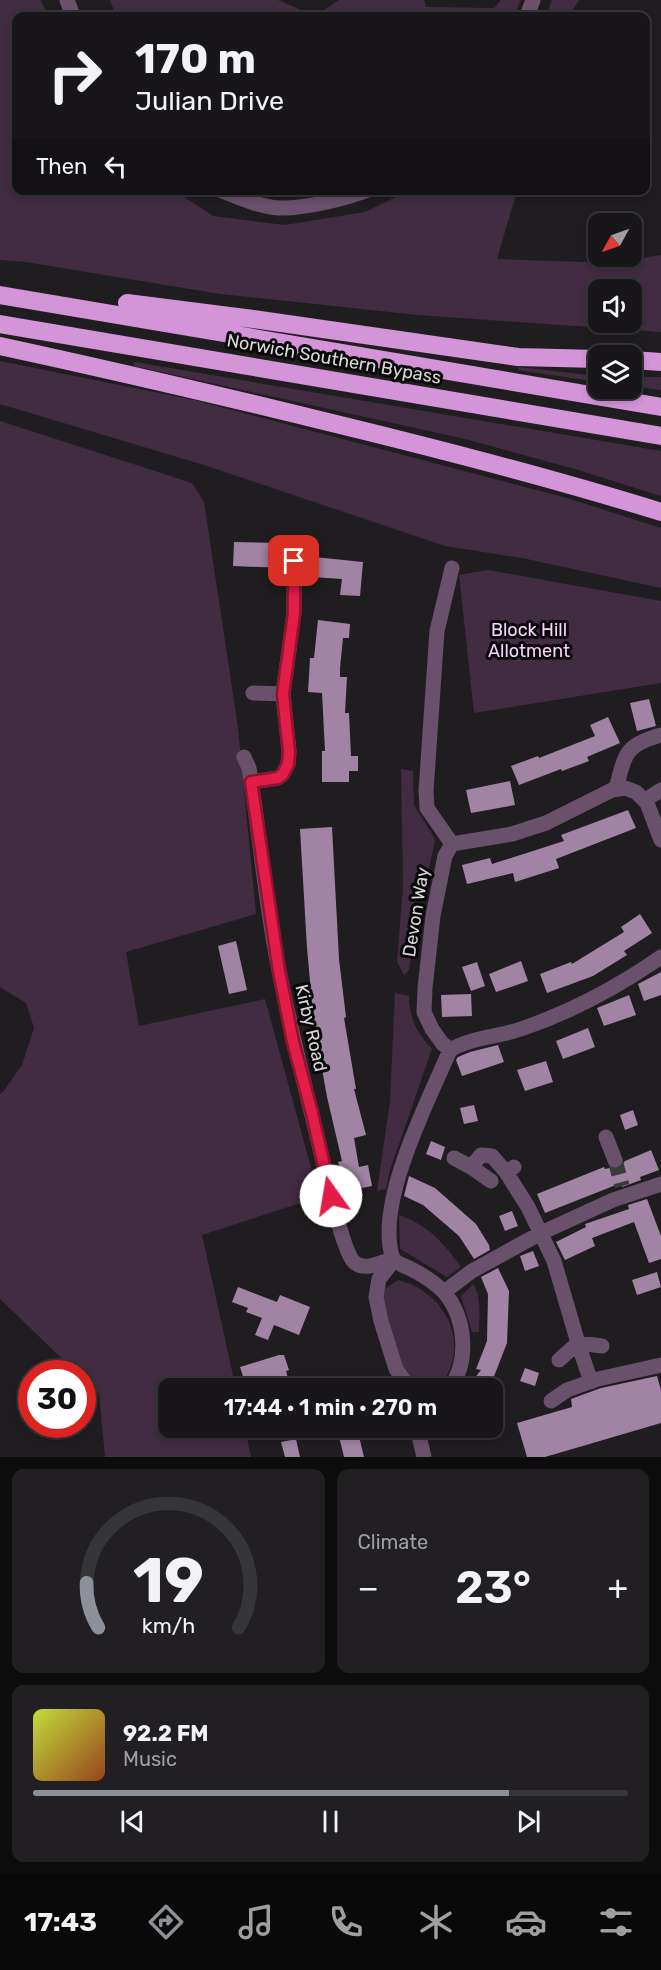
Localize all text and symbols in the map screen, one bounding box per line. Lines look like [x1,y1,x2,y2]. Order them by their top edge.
text: 170 m [135,34,256,84]
icon: right [36,36,114,114]
text: Julian Drive [135,85,284,117]
icon: left [99,150,132,183]
text: Then [36,153,87,180]
north arrow [588,213,642,267]
map controls [588,213,642,399]
button: sound [588,279,642,333]
street label: Norwich Southern Bypass [225,329,443,389]
button: layers [588,345,642,399]
pin [268,535,319,586]
icon: arrive [277,544,310,577]
park label: Block Hill Allotment [488,619,570,662]
street label: Devon Way [398,865,434,959]
street label: Kirby Road [290,982,332,1074]
position arrow [299,1164,363,1228]
speed limit sign: 30 [18,1360,96,1438]
text: 17:44 · 1 min · 270 m [224,1394,437,1421]
text: Climate [358,1530,428,1554]
text: 19 [133,1544,204,1618]
text: 23° [455,1561,531,1614]
text: − [358,1568,379,1607]
text: + [607,1568,628,1607]
text: km/h [141,1613,195,1638]
text: 92.2 FM [123,1720,208,1747]
text: Music [123,1747,177,1771]
icon: previous [116,1805,149,1838]
icon: pause [314,1805,347,1838]
icon: next [512,1805,545,1838]
icon: directions [145,1901,187,1943]
icon: music [235,1901,277,1943]
icon: phone [325,1901,367,1943]
icon: climate [415,1901,457,1943]
icon: car [505,1901,547,1943]
icon: filters [595,1901,637,1943]
text: 17:43 [24,1906,97,1938]

